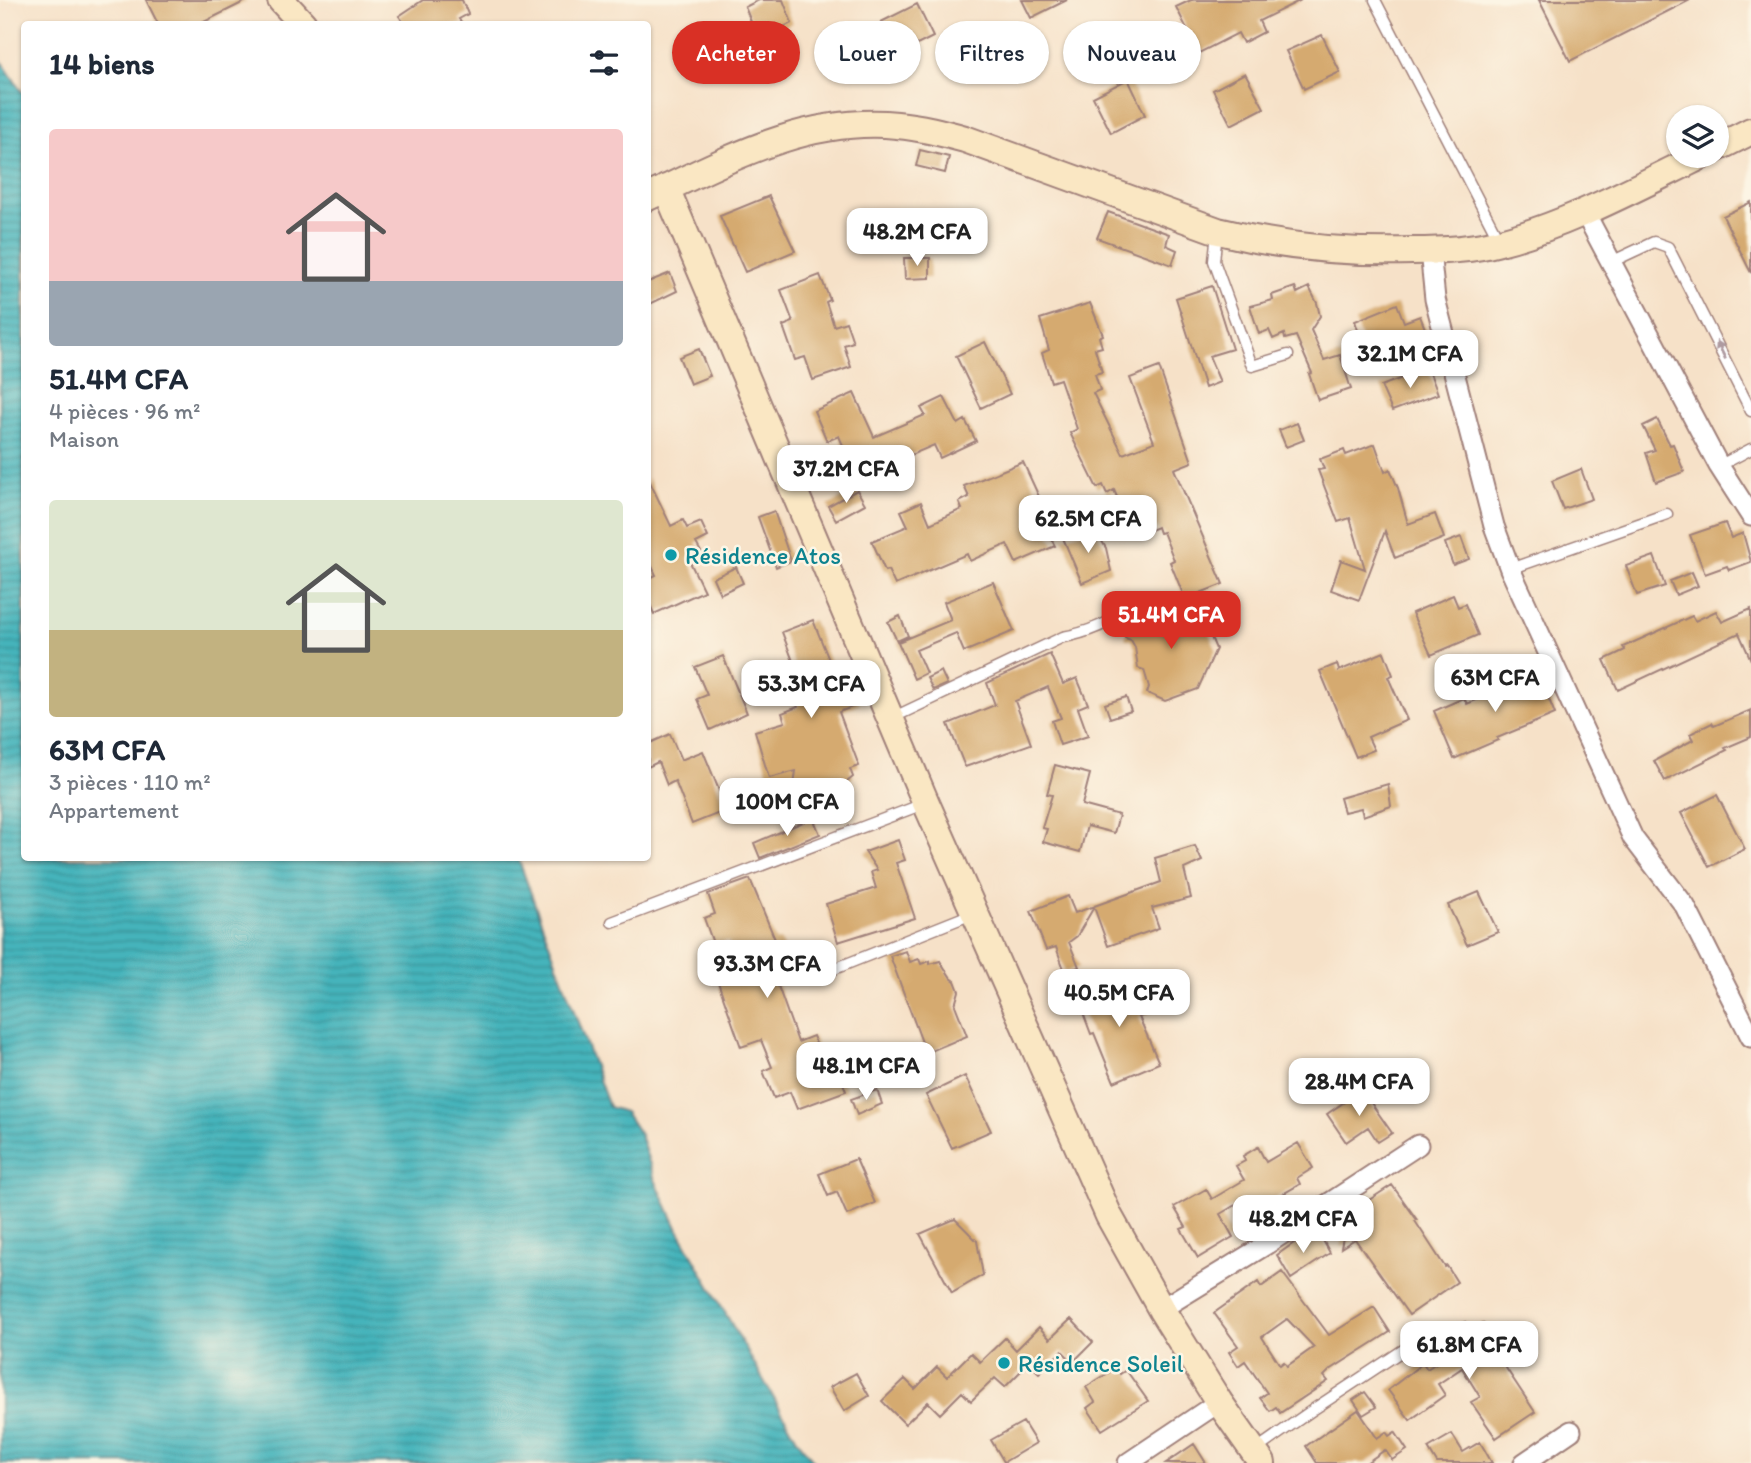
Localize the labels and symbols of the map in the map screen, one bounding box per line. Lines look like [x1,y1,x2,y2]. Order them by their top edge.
pin: 48.2M CFA [837,208,997,268]
pin: 32.1M CFA [1330,330,1490,390]
one-way arrow [1715,340,1726,360]
pin: 37.2M CFA [766,446,926,505]
pin: 62.5M CFA [1008,496,1168,555]
place label: Résidence Atos [685,541,841,570]
marker: Résidence Atos [663,547,679,563]
pin: 51.4M CFA [1091,592,1251,651]
pin: 63M CFA [1430,654,1560,714]
pin: 53.3M CFA [731,660,891,720]
pin: 100M CFA [715,778,859,838]
pin: 93.3M CFA [687,940,847,1000]
pin: 40.5M CFA [1039,970,1199,1029]
pin: 48.1M CFA [786,1042,946,1102]
pin: 28.4M CFA [1279,1058,1439,1118]
pin: 48.2M CFA [1223,1196,1383,1255]
pin: 61.8M CFA [1389,1322,1549,1381]
place label: Résidence Soleil [1018,1349,1184,1378]
marker: Résidence Soleil [996,1355,1012,1371]

